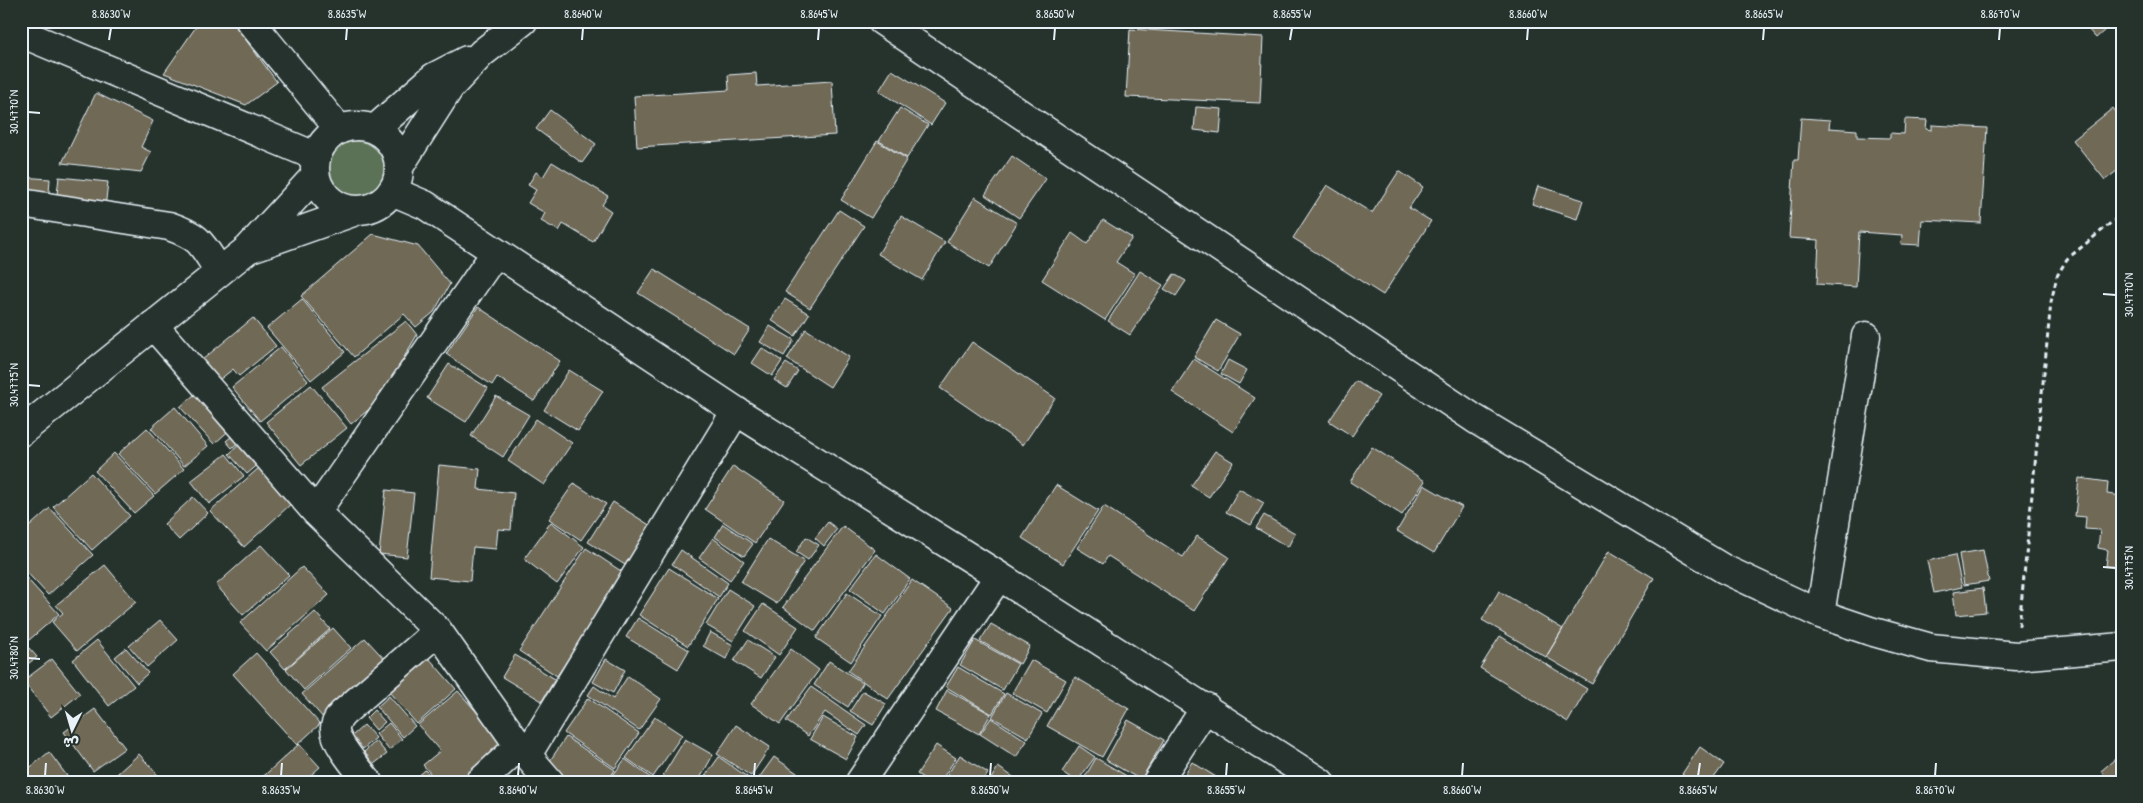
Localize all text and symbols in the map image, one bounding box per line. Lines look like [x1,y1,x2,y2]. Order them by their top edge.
text: 8.8630°W [92,5,131,22]
text: 8.8635°W [328,5,367,22]
text: 8.8640°W [564,5,603,22]
text: 8.8645°W [800,5,838,22]
text: 8.8650°W [1036,5,1075,22]
text: 8.8655°W [1273,5,1312,22]
text: 8.8660°W [1509,5,1548,22]
text: 8.8665°W [1745,5,1783,22]
text: 8.8670°W [1980,5,2020,22]
text: 30.4770°N [5,90,22,134]
text: 30.4770°N [2120,273,2137,317]
text: 30.4775°N [5,363,22,407]
text: 30.4775°N [2120,546,2137,590]
text: 30.4780°N [5,636,22,680]
north arrow [48,706,98,756]
text: ش [62,733,79,754]
text: 8.8630°W [26,781,65,798]
text: 8.8635°W [262,781,301,798]
text: 8.8640°W [499,781,538,798]
text: 8.8645°W [735,781,773,798]
text: 8.8650°W [971,781,1010,798]
text: 8.8655°W [1207,781,1246,798]
text: 8.8660°W [1443,781,1482,798]
text: 8.8665°W [1679,781,1717,798]
text: 8.8670°W [1915,781,1955,798]

